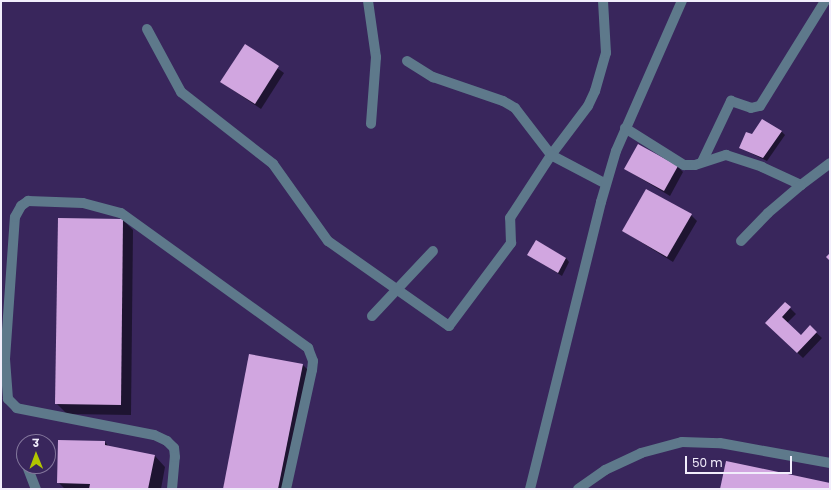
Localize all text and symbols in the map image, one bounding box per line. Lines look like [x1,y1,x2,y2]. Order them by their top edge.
north arrow [16,434,56,474]
text: उ [33,435,39,451]
scale bar [687,448,794,474]
text: 50 m [692,454,723,471]

